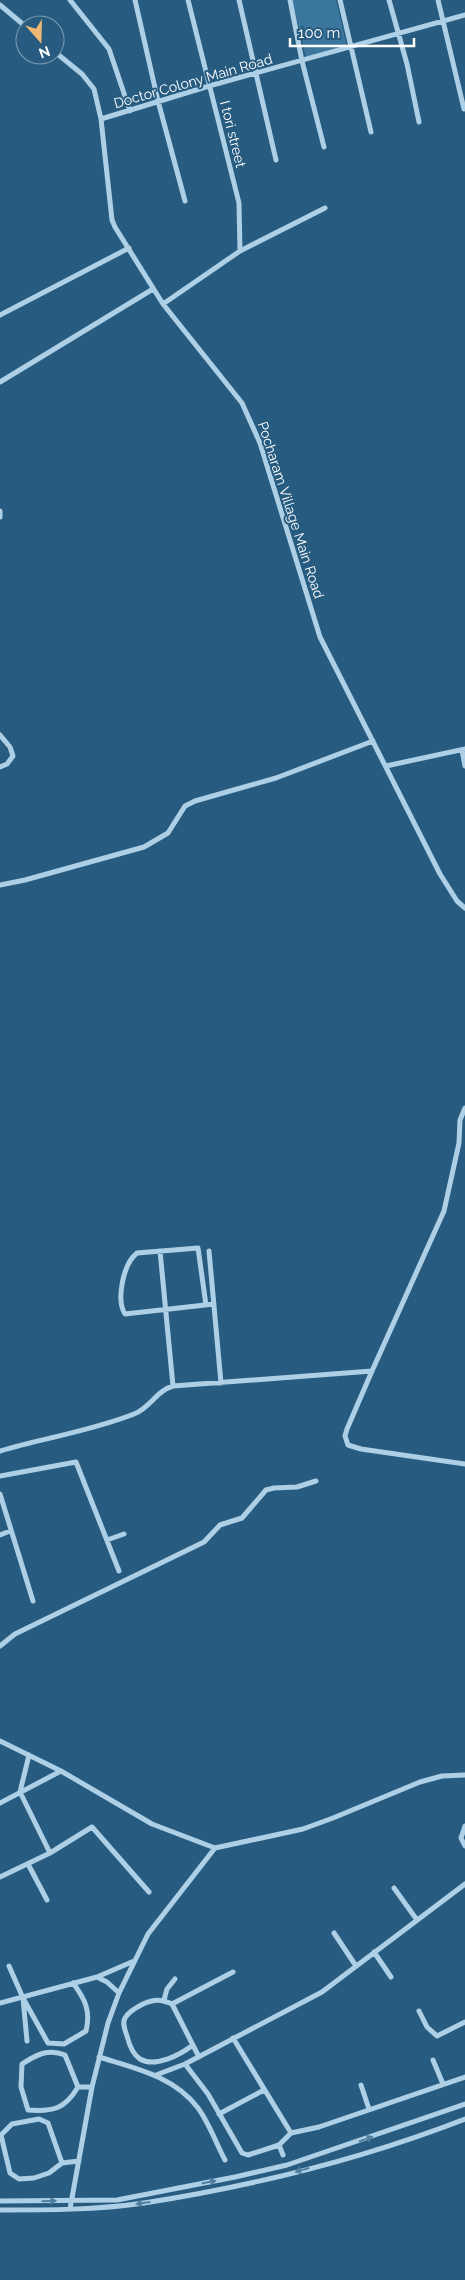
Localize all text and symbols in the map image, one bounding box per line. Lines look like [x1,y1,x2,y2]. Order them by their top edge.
north arrow [15,15,65,65]
scale bar [290,15,414,47]
text: 100 m [298,24,340,42]
text: N [37,43,52,62]
street label: Doctor Colony Main Road [112,51,274,111]
street label: I tori street [217,99,249,170]
street label: Pocharam Village Main Road [255,419,327,601]
one-way arrow [359,2134,374,2142]
one-way arrow [294,2167,309,2175]
one-way arrow [202,2177,218,2185]
one-way arrow [41,2197,57,2205]
one-way arrow [134,2199,150,2207]

